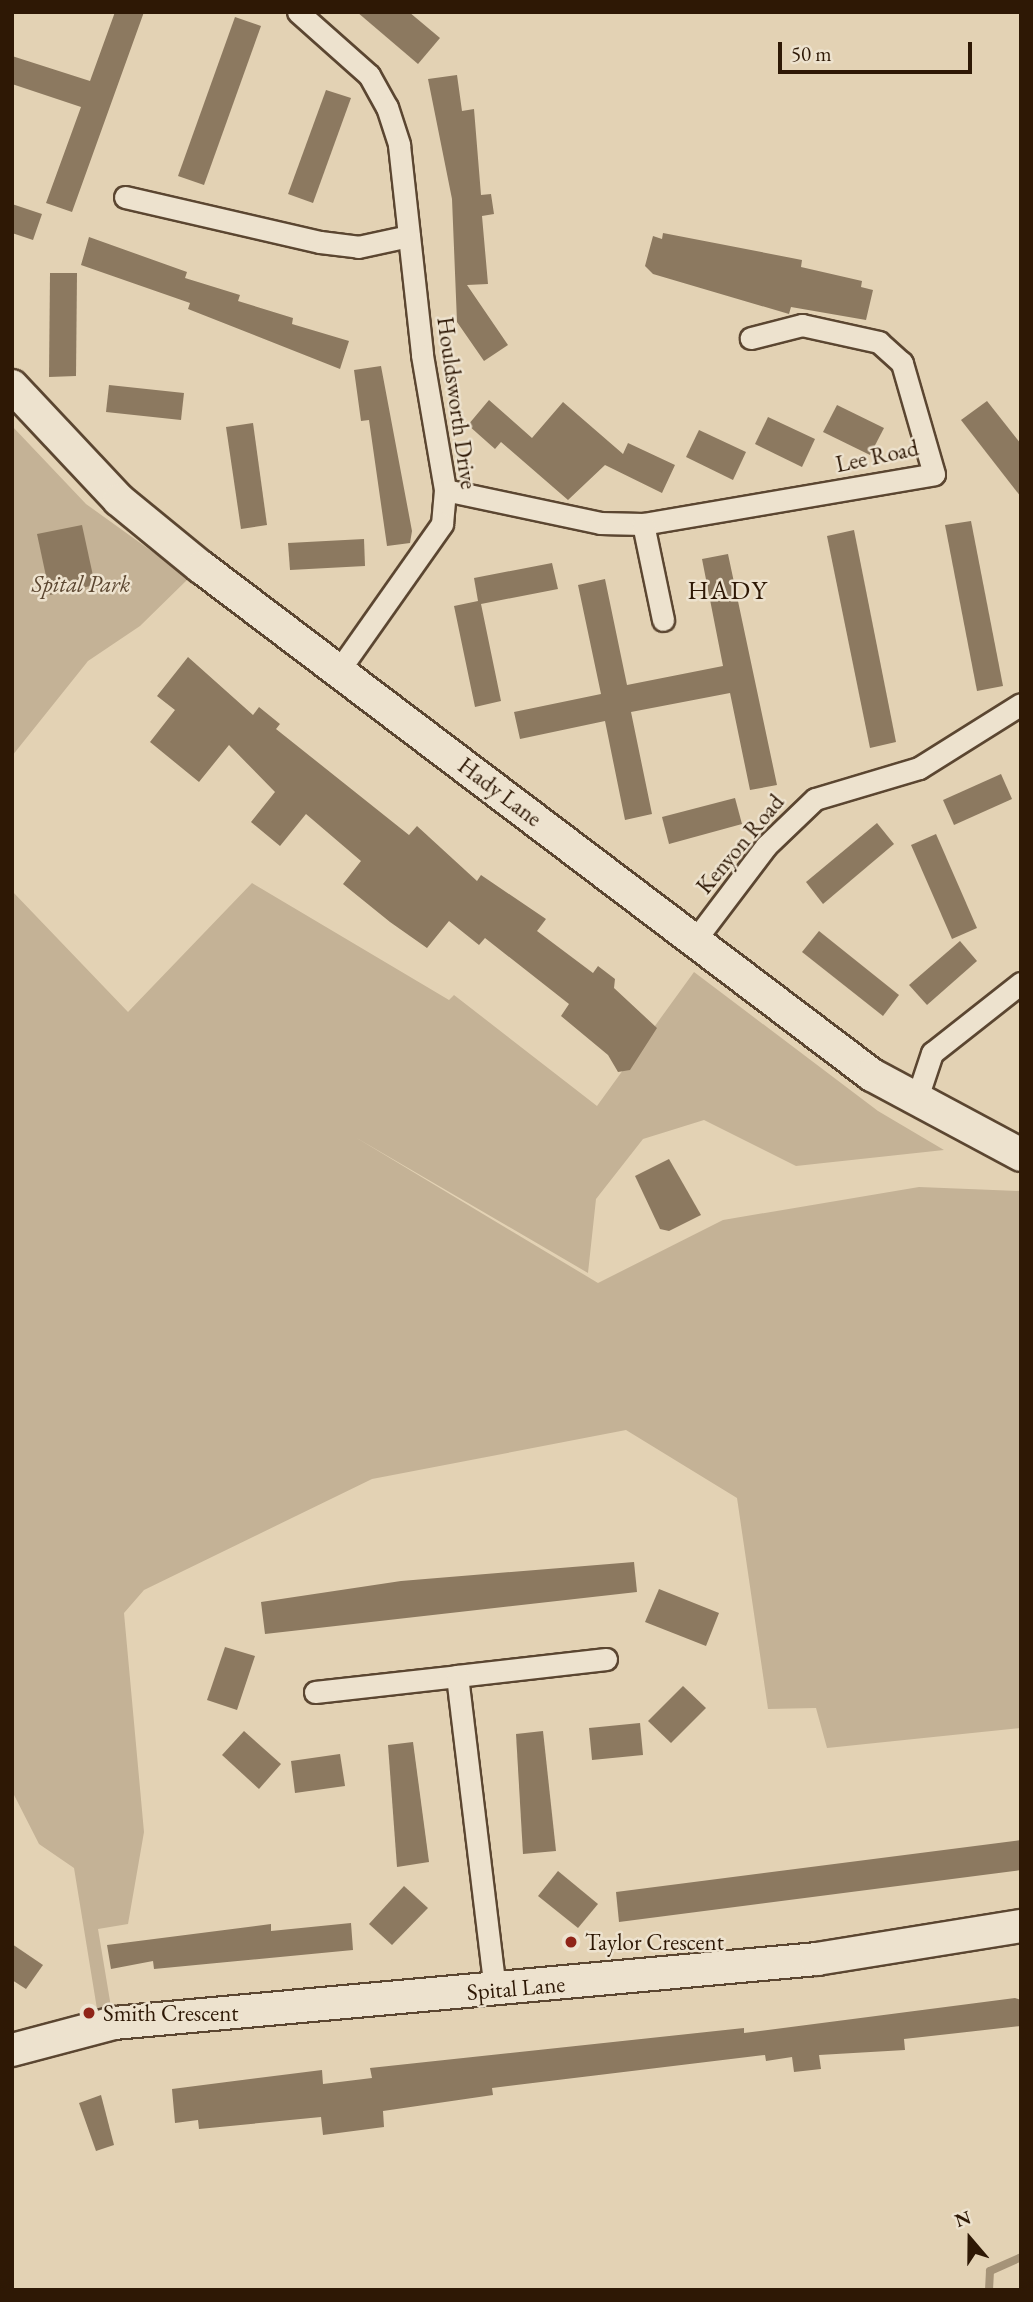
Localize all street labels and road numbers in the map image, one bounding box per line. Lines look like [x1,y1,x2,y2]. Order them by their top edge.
street label: Houldsworth Drive [431,315,483,491]
street label: Lee Road [833,434,921,478]
street label: Hady Lane [453,752,547,832]
street label: Kenyon Road [690,789,790,899]
street label: Spital Lane [466,1970,566,2006]

